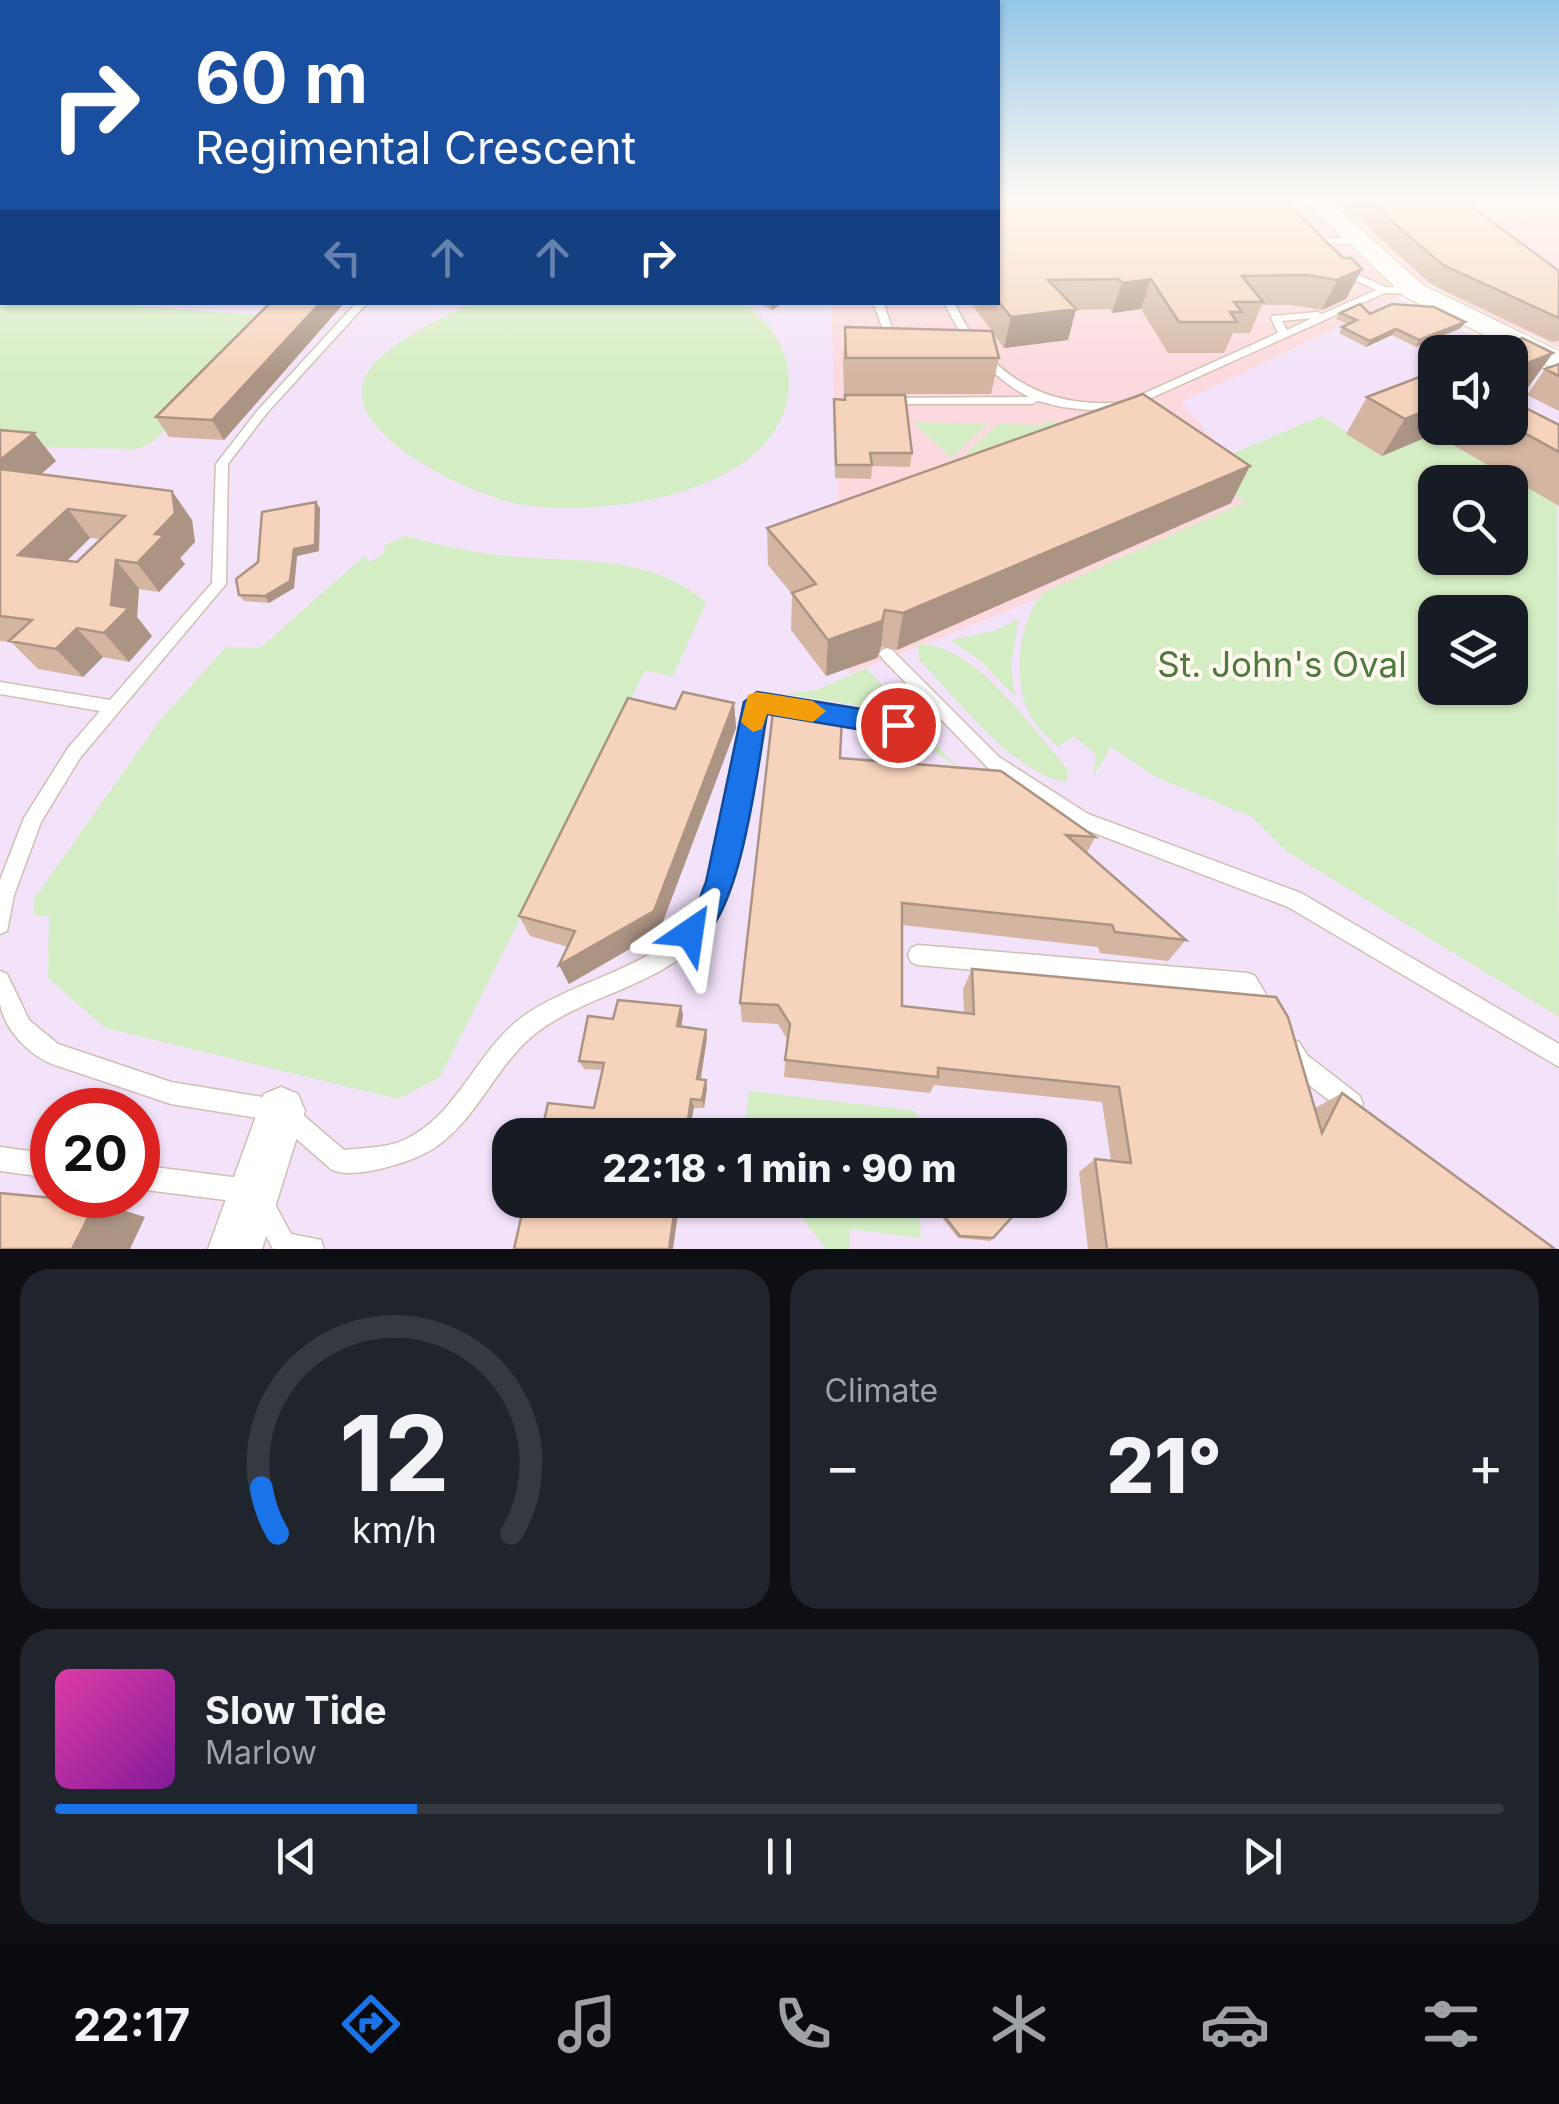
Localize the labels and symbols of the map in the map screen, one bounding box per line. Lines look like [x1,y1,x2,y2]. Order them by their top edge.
park label: St. John's Oval [1157,643,1407,685]
pin [856,683,941,768]
position arrow [638,881,742,985]
speed limit sign: 20 [30,1088,160,1218]

